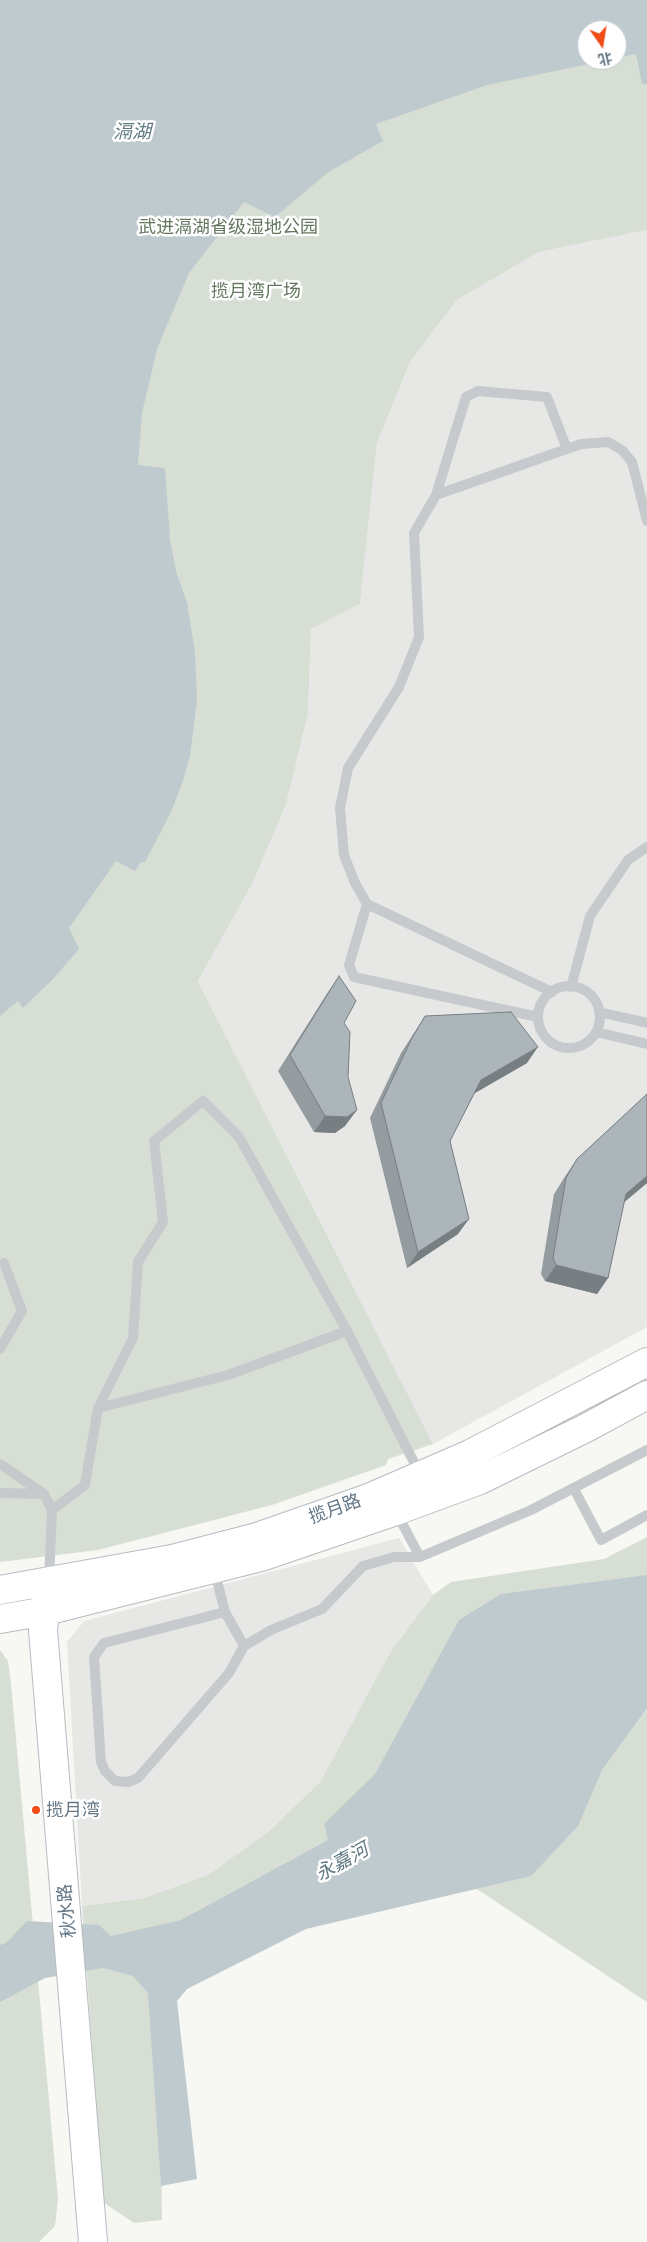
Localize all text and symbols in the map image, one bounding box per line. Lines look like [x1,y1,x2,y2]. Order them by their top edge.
north arrow [577,20,627,70]
text: 北 [597,49,614,68]
water label: 滆湖 [113,121,151,143]
park label: 武进滆湖省级湿地公园 [138,216,318,238]
park label: 揽月湾广场 [211,280,301,302]
street label: 揽月路 [306,1490,364,1528]
place label: 揽月湾 [46,1799,100,1821]
marker: 揽月湾 [30,1804,42,1816]
water label: 永嘉河 [312,1838,372,1886]
street label: 秋水路 [54,1883,80,1939]

